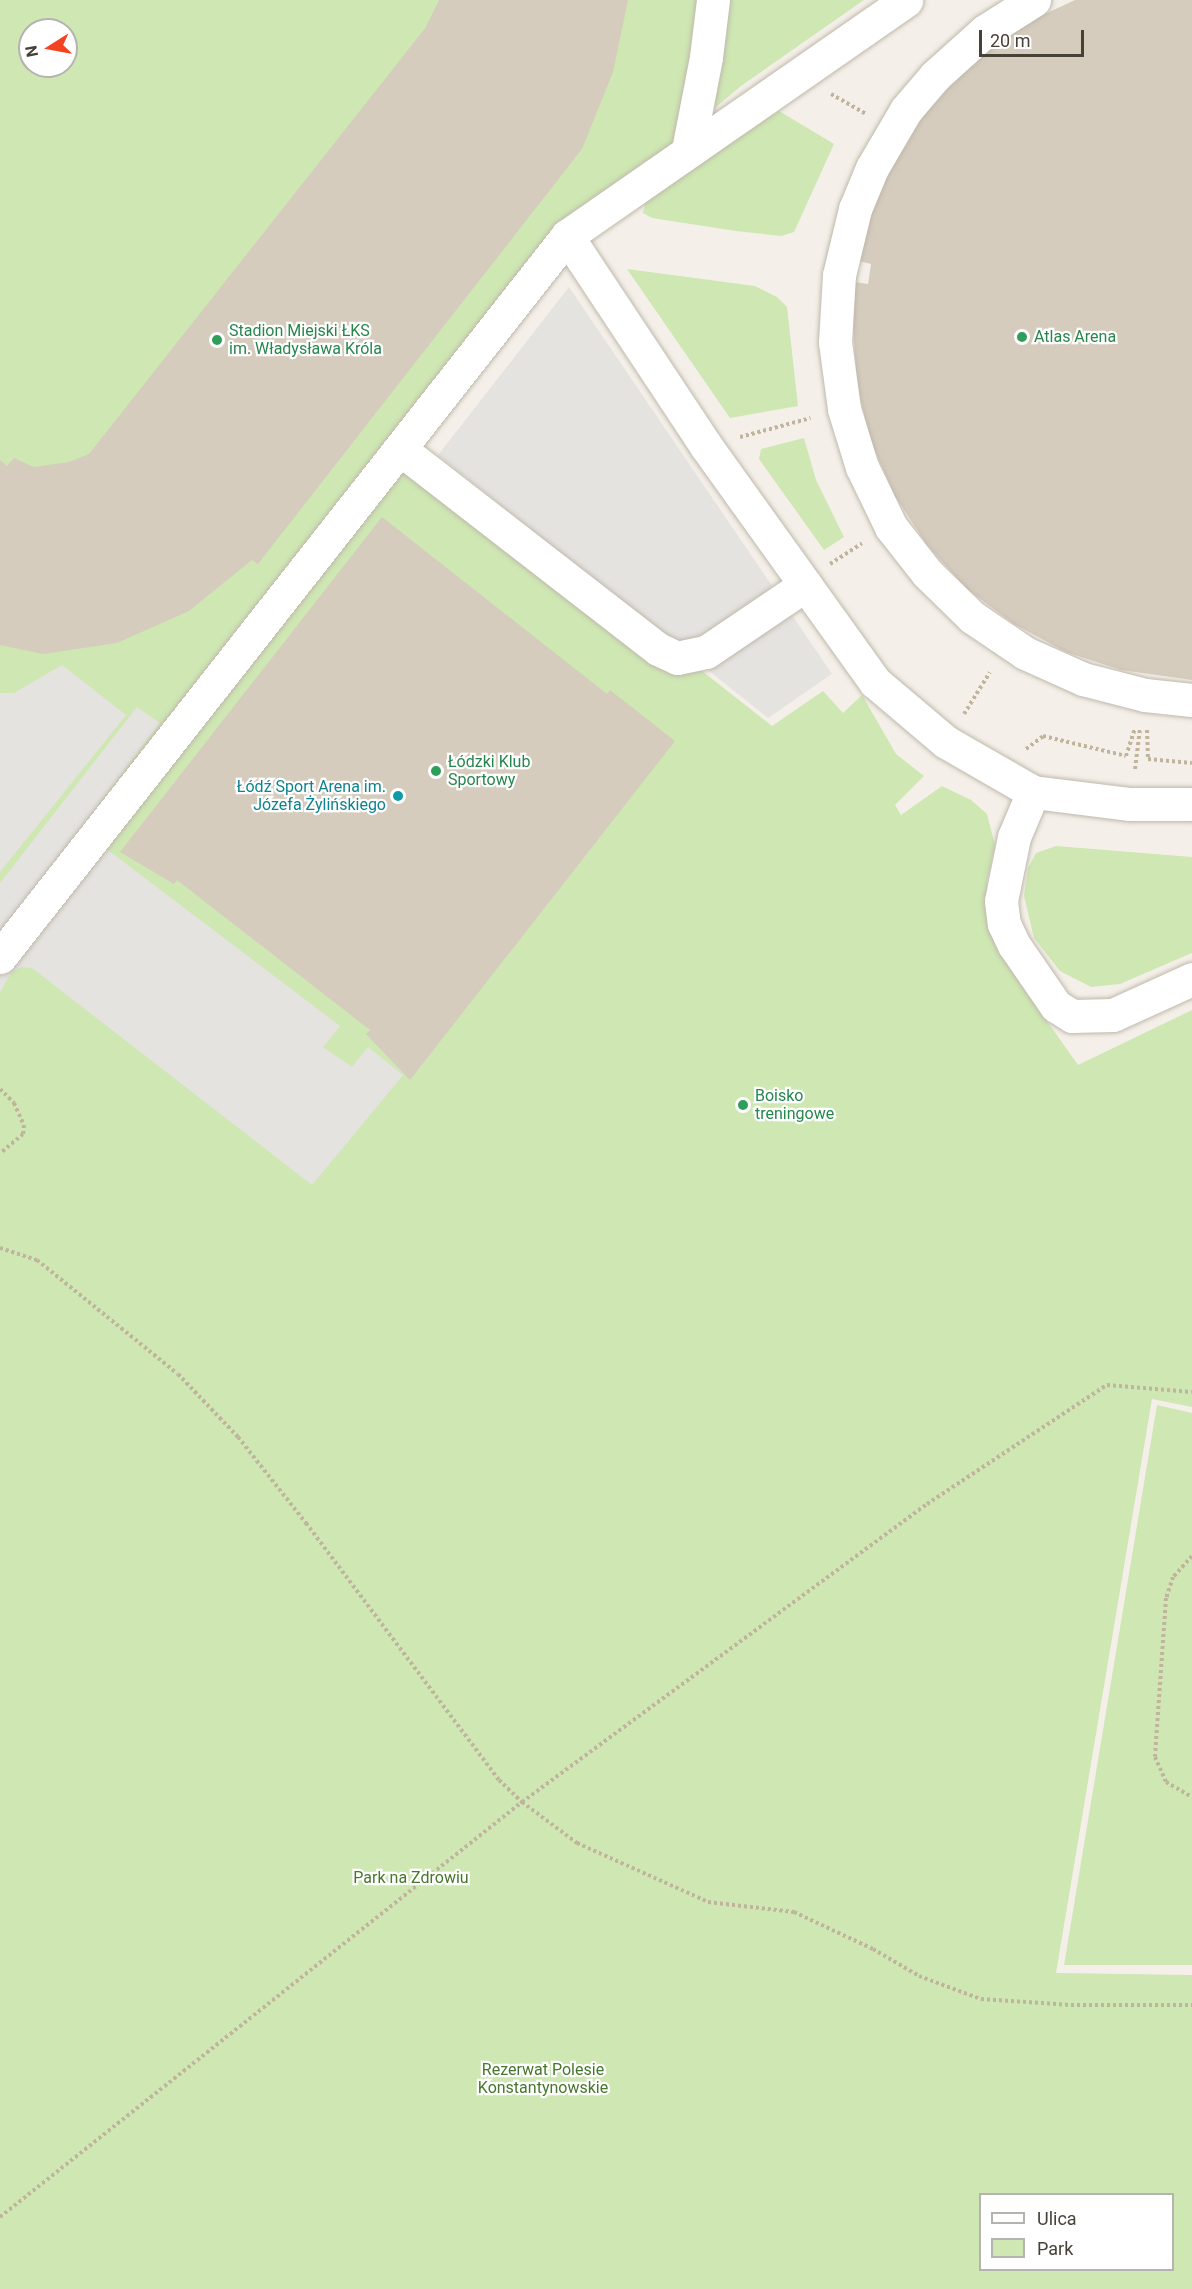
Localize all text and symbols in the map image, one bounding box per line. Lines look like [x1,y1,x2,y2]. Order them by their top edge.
north arrow [18,18,78,78]
scale bar [982,18,1087,56]
text: 20 m [990,30,1030,51]
text: N [21,44,42,59]
place label: Stadion Miejski ŁKS im. Władysława Króla [229,321,382,359]
place label: Atlas Arena [1034,327,1116,347]
marker: Atlas Arena [1015,330,1029,344]
marker: Stadion Miejski ŁKS im. Władysława Króla [210,333,224,347]
place label: Łódzki Klub Sportowy [448,752,530,790]
marker: Łódzki Klub Sportowy [429,764,443,778]
place label: Łódź Sport Arena im. Józefa Żylińskiego [237,777,386,815]
marker: Łódź Sport Arena im. Józefa Żylińskiego [391,789,405,803]
place label: Boisko treningowe [755,1086,834,1124]
marker: Boisko treningowe [736,1098,750,1112]
park label: Park na Zdrowiu [353,1868,469,1888]
park label: Rezerwat Polesie Konstantynowskie [478,2060,608,2098]
legend [979,2193,1174,2271]
text: Ulica [1037,2208,1077,2229]
text: Park [1037,2238,1073,2259]

